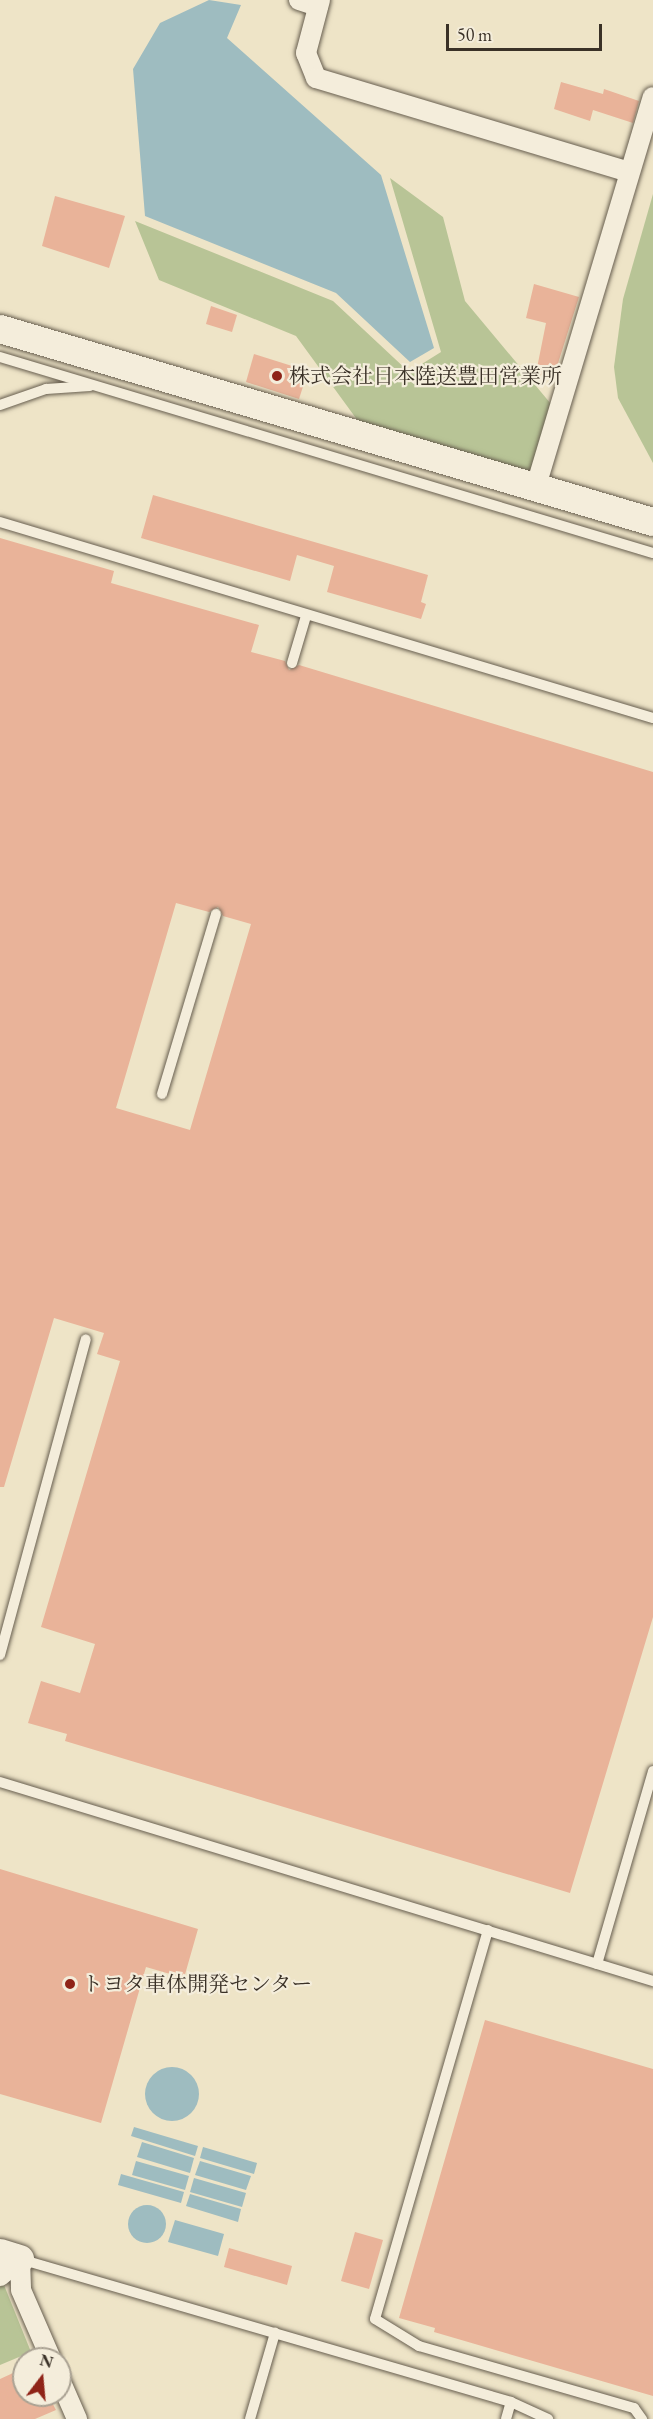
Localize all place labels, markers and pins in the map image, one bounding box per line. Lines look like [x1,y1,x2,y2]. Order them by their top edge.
place label: 株式会社日本陸送豊田営業所 [289,363,562,389]
marker: 株式会社日本陸送豊田営業所 [270,369,284,383]
place label: トヨタ車体開発センター [82,1971,313,1997]
marker: トヨタ車体開発センター [63,1977,77,1991]

